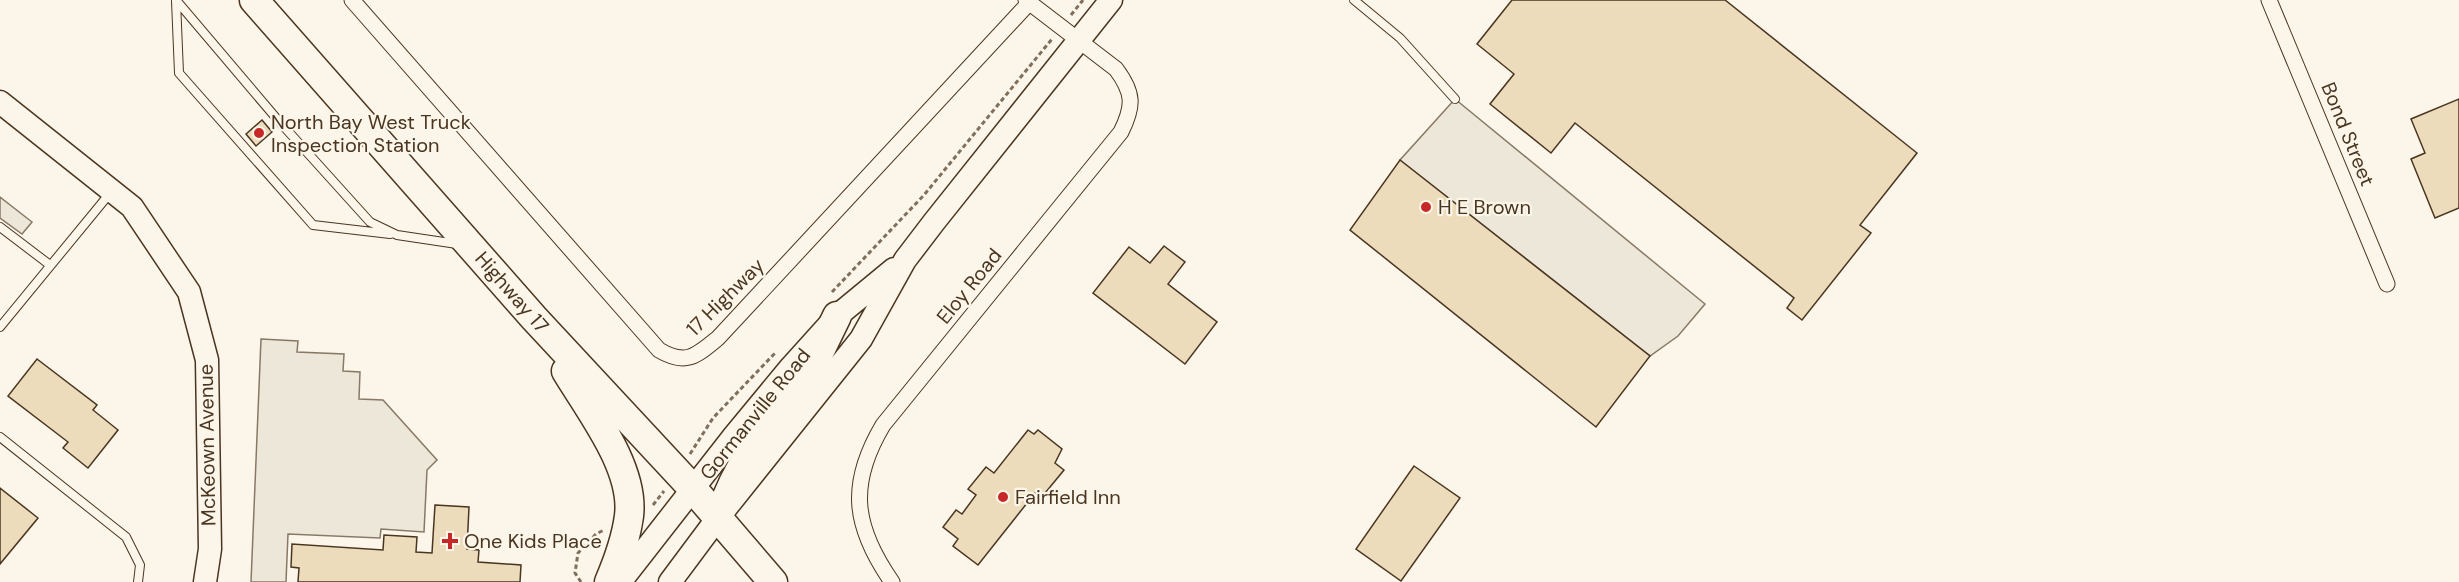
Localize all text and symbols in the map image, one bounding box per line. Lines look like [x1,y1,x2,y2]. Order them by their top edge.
street label: Bond Street [2315,78,2381,190]
place label: North Bay West Truck Inspection Station [271,109,471,158]
marker: North Bay West Truck Inspection Station [252,126,266,140]
place label: H E Brown [1438,194,1531,220]
marker: H E Brown [1419,200,1433,214]
street label: Eloy Road [931,243,1007,329]
street label: Highway 17 [469,246,555,338]
street label: 17 Highway [680,252,770,342]
street label: Gormanville Road [694,343,816,485]
street label: McKeown Avenue [193,364,221,526]
place label: Fairfield Inn [1015,484,1121,510]
marker: Fairfield Inn [996,490,1010,504]
place label: One Kids Place [464,528,602,554]
marker: One Kids Place [441,532,459,550]

